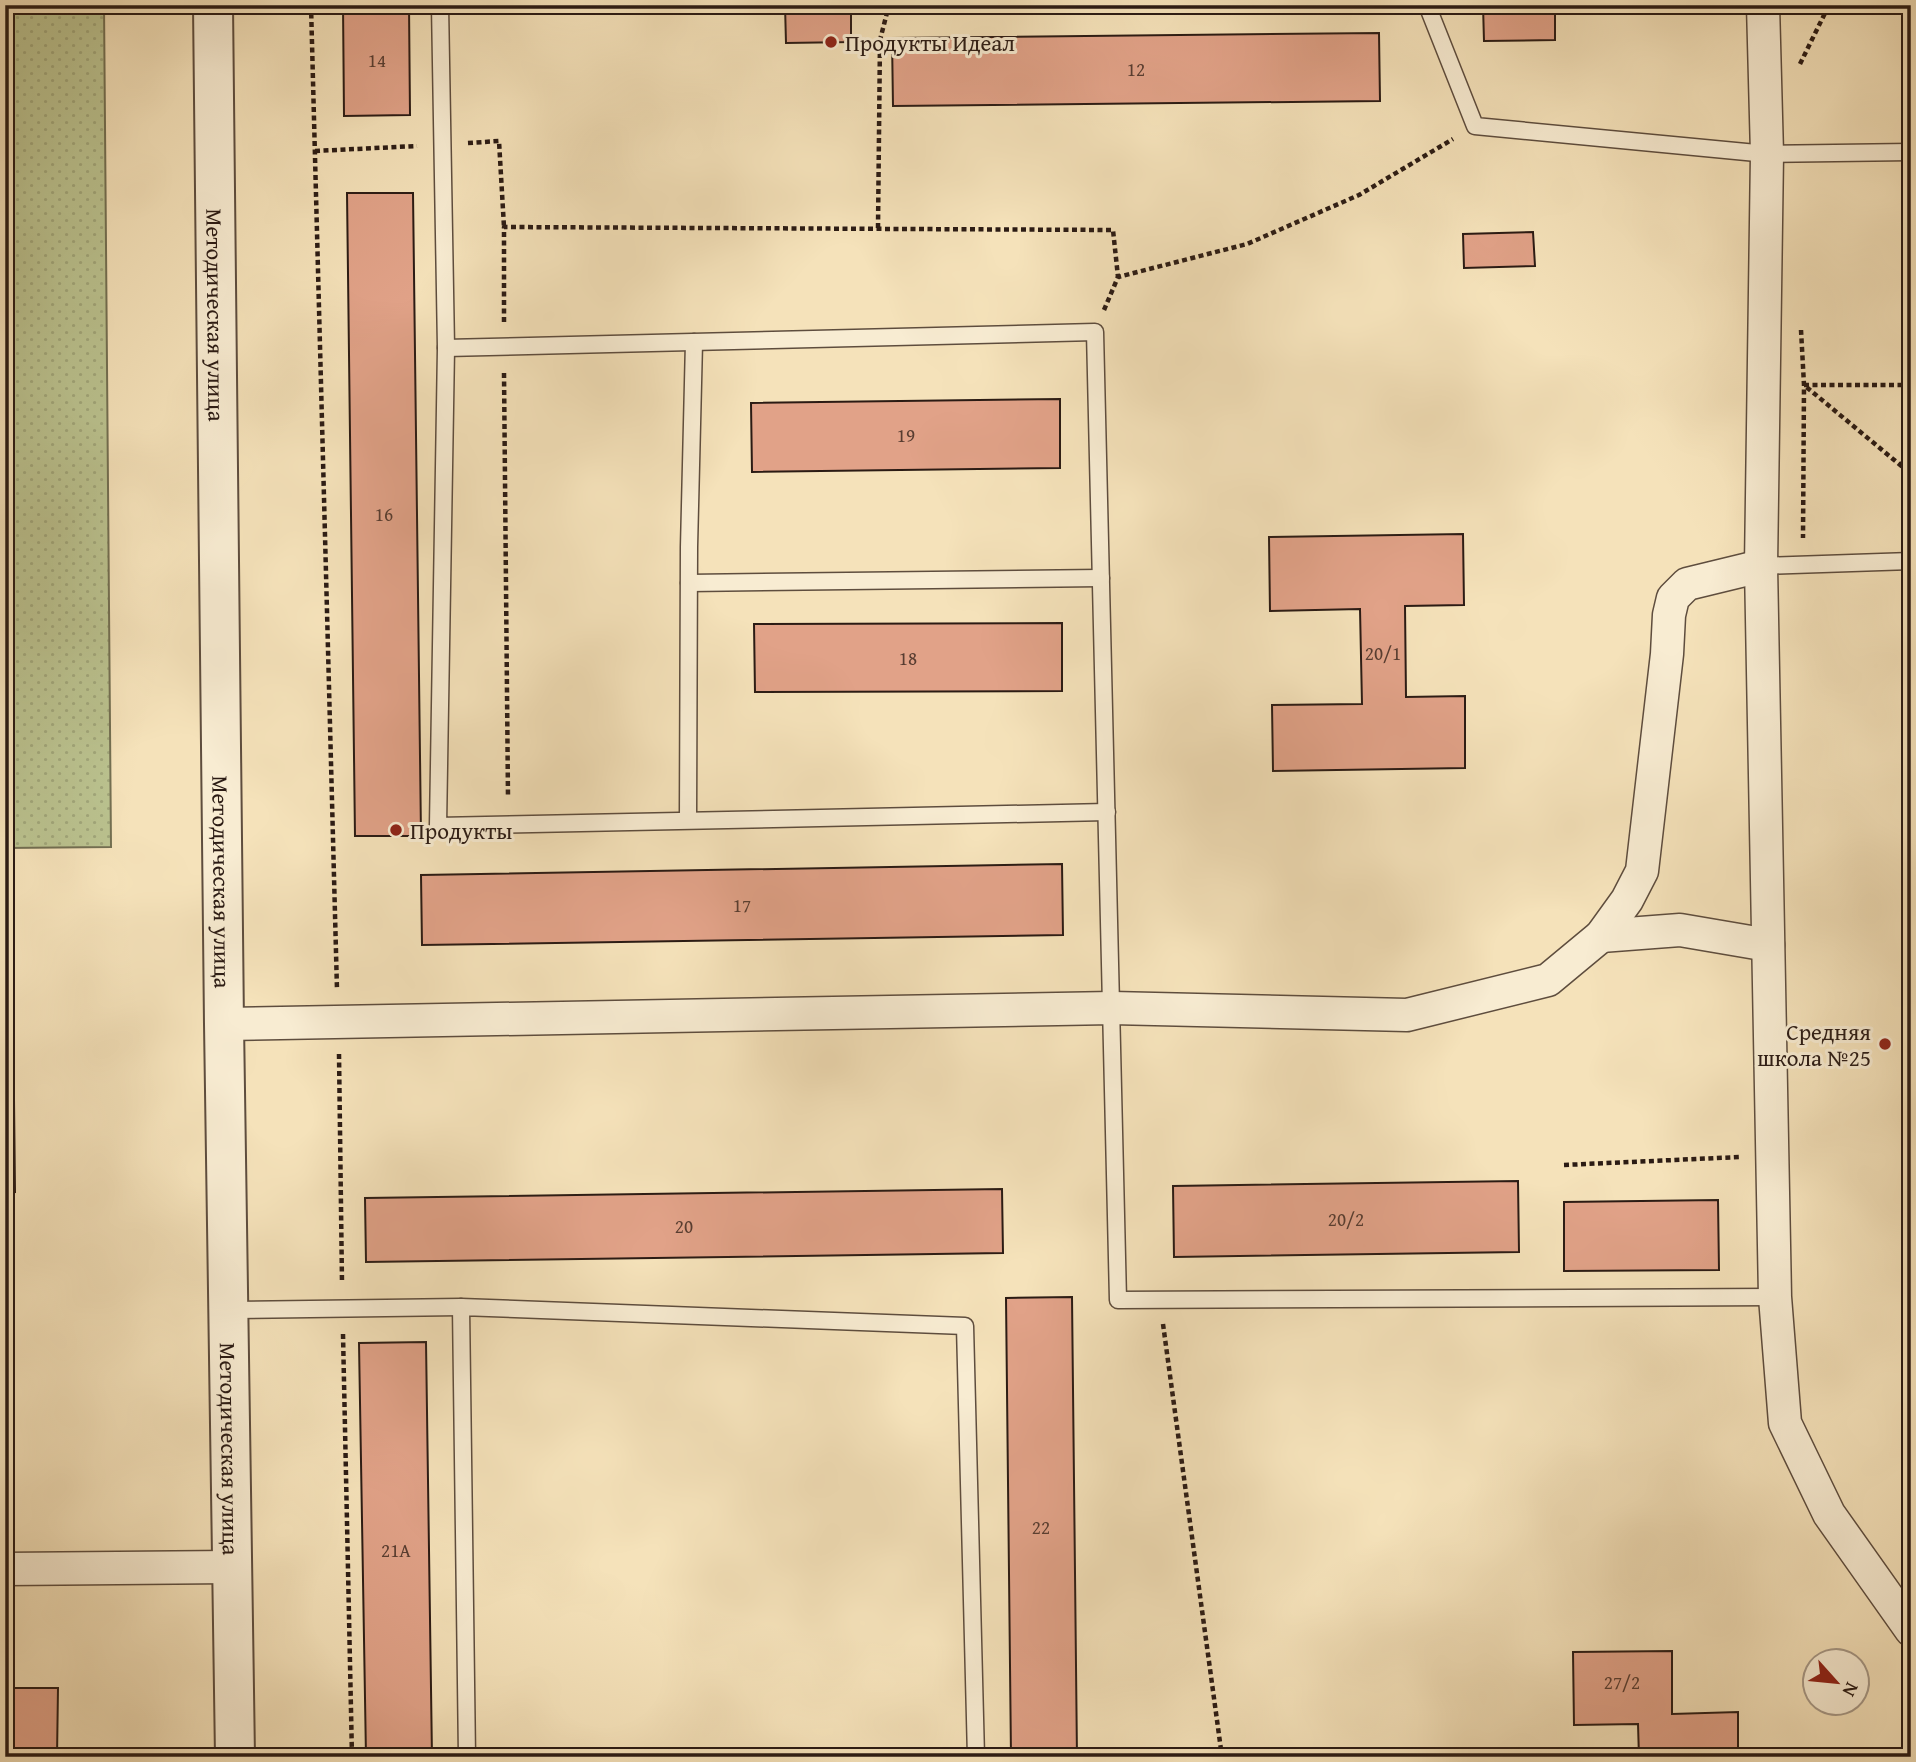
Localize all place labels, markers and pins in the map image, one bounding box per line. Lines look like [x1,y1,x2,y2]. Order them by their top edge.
place label: Продукты Идеал [845,26,1015,59]
marker: Продукты Идеал [823,34,839,50]
place label: Продукты [410,814,512,847]
marker: Продукты [388,822,404,838]
place label: Средняя школа №25 [1757,1015,1871,1074]
marker: Средняя школа №25 [1877,1036,1893,1052]

